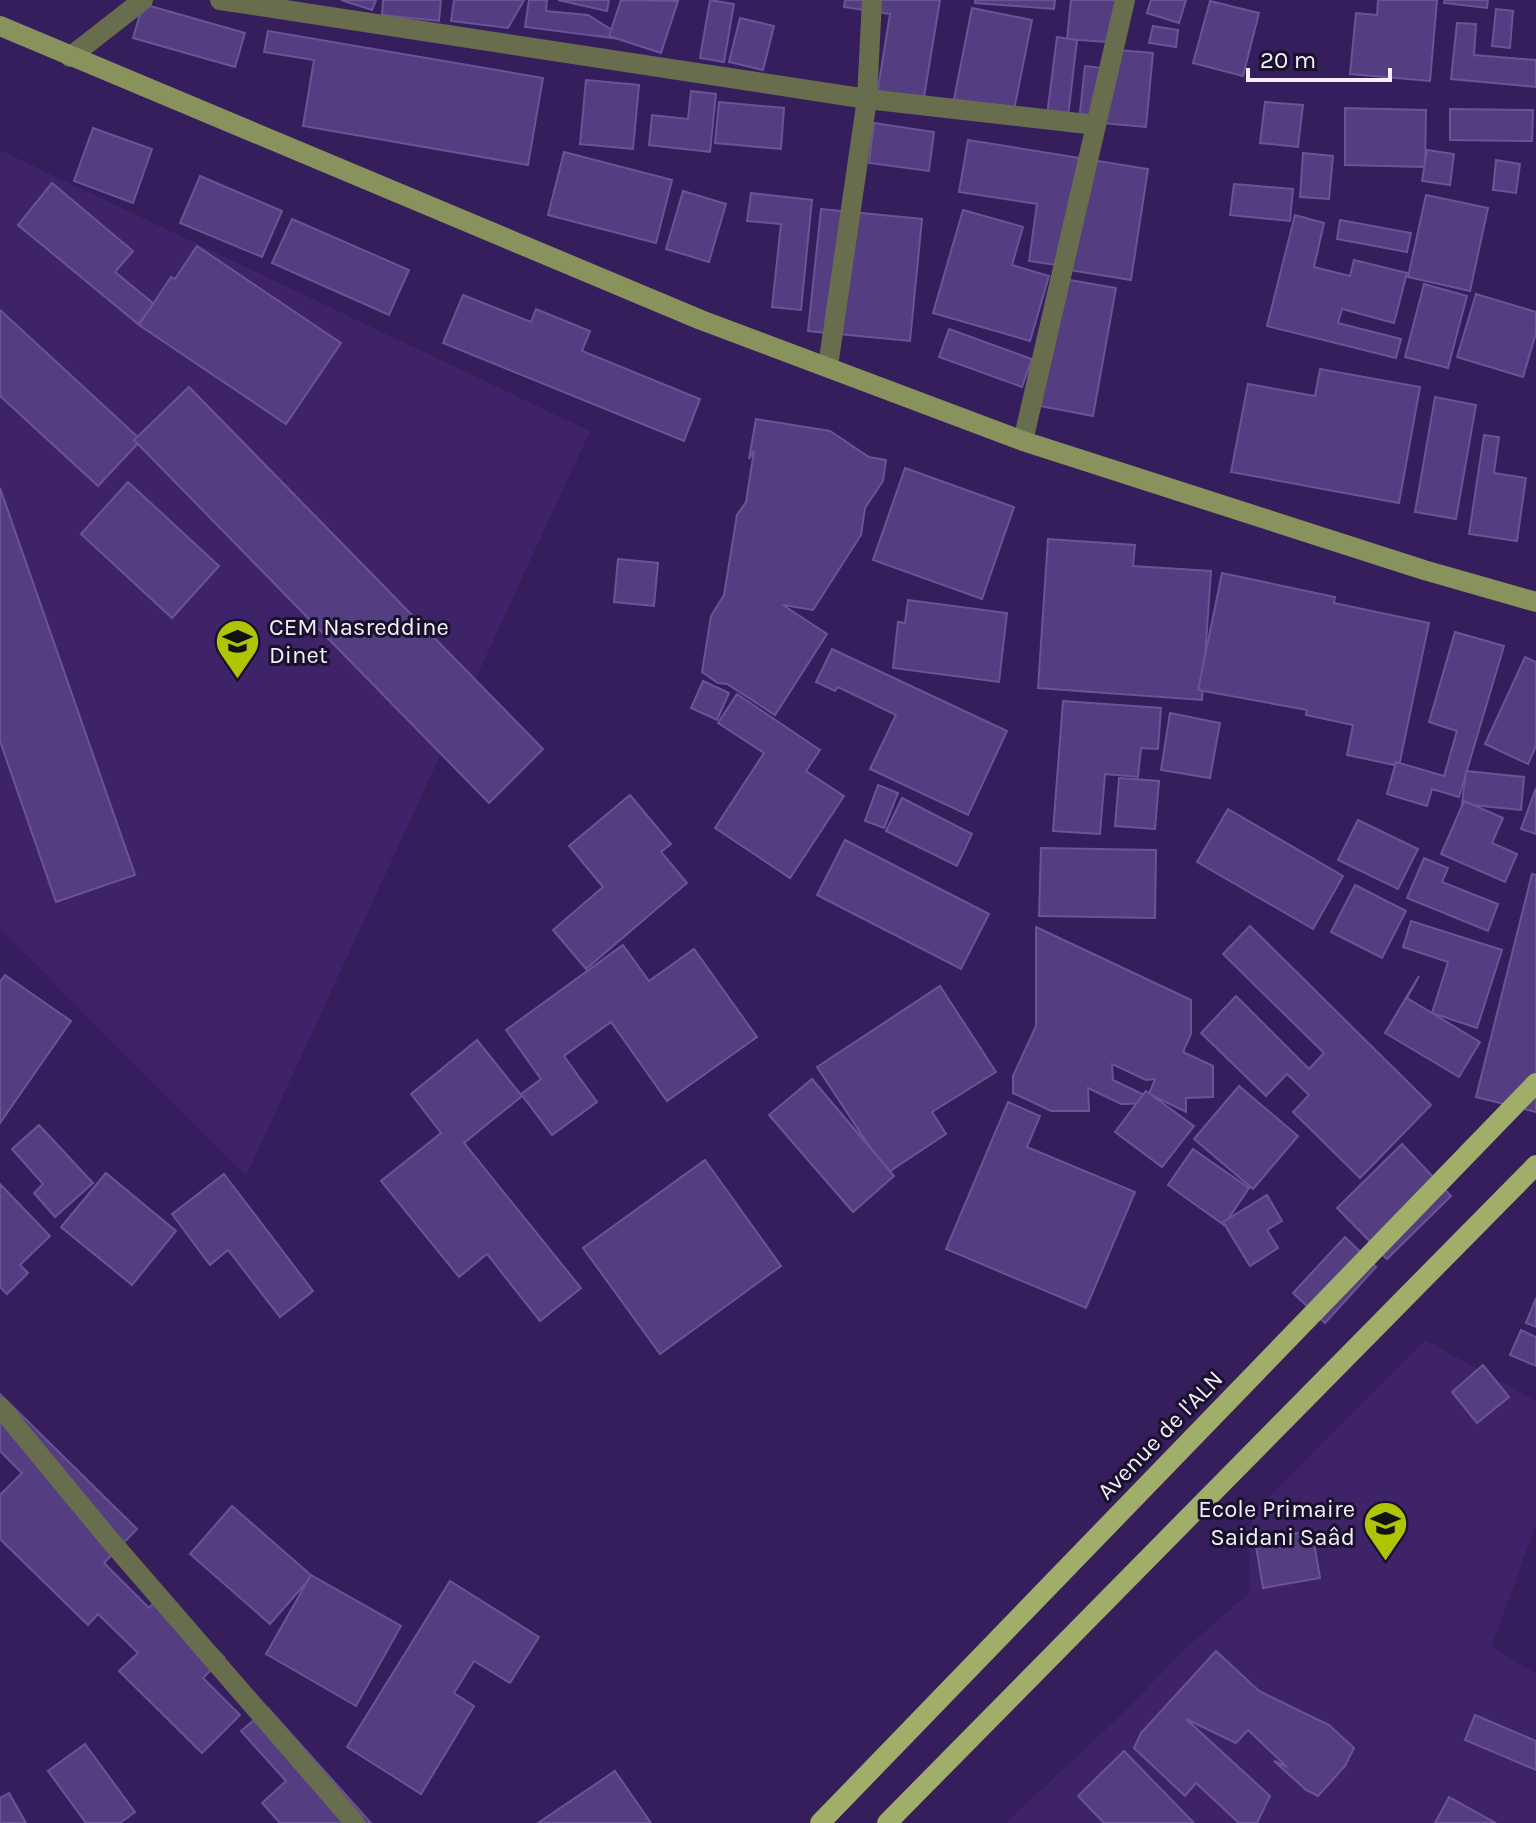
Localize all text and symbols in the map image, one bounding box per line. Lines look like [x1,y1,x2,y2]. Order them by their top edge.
scale bar [1248,32,1390,82]
text: 20 m [1260,46,1316,74]
place label: CEM Nasreddine Dinet [269,613,449,669]
school or university icon: CEM Nasreddine Dinet [214,617,262,680]
street label: Avenue de l'ALN [1091,1365,1229,1505]
place label: Ecole Primaire Saidani Saâd [1198,1495,1355,1551]
school or university icon: Ecole Primaire Saidani Saâd [1362,1499,1410,1562]

